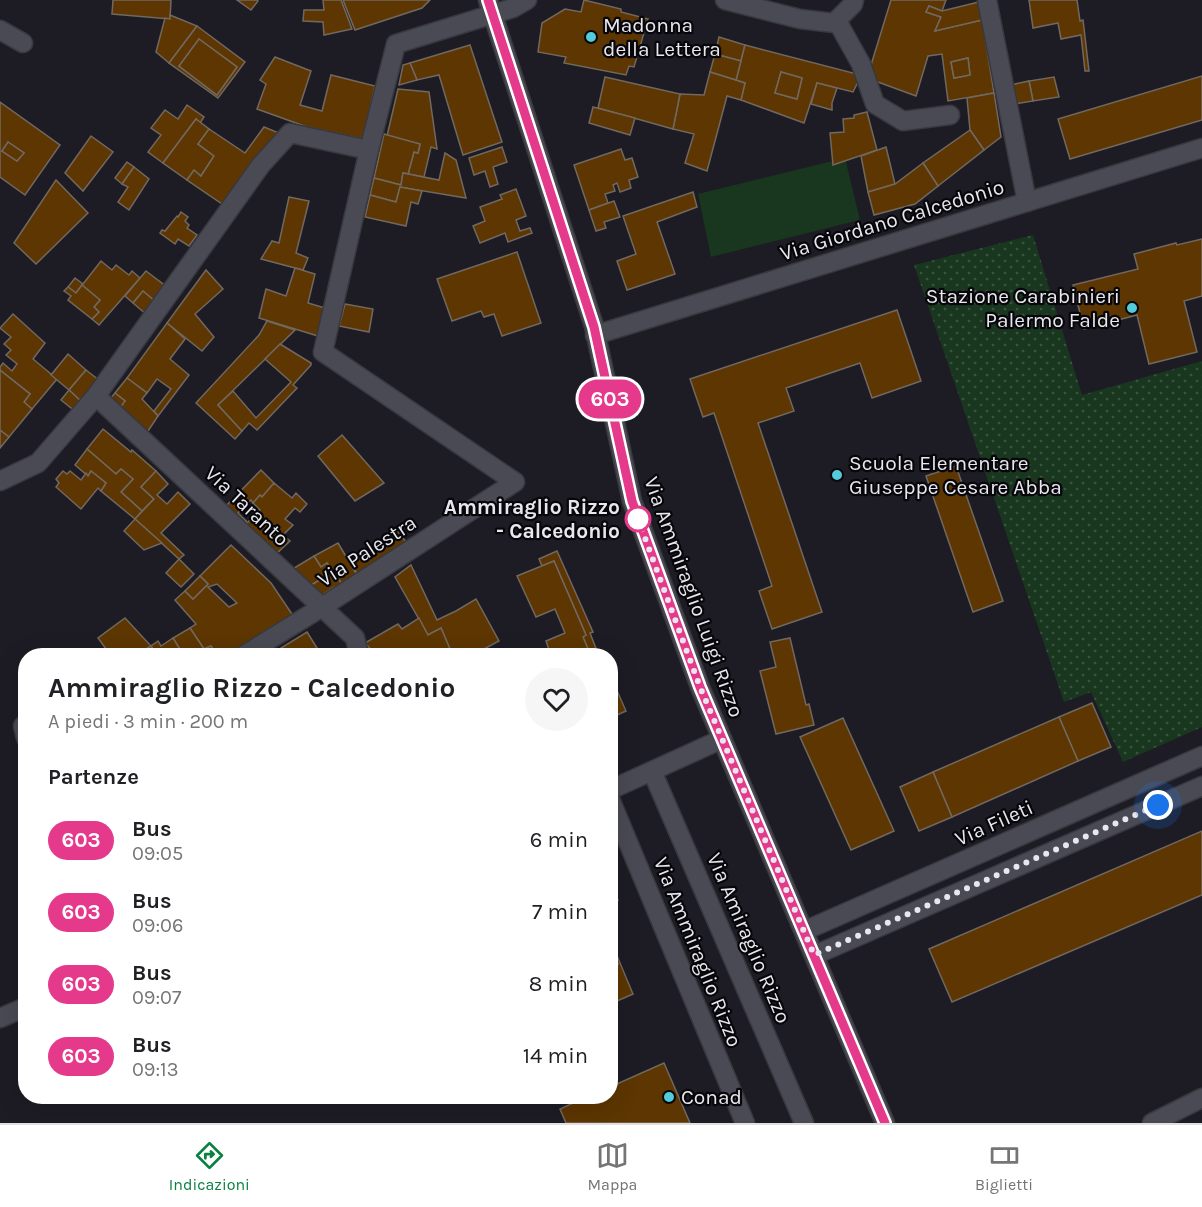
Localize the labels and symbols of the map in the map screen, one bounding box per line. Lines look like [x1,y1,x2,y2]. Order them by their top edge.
place label: Madonna della Lettera [603,13,721,61]
marker: Madonna della Lettera [584,30,598,44]
street label: Via Giordano Calcedonio [777,174,1007,266]
place label: Stazione Carabinieri Palermo Falde [926,284,1120,332]
marker: Stazione Carabinieri Palermo Falde [1125,301,1139,315]
line badge: 603 [576,380,644,418]
place label: Scuola Elementare Giuseppe Cesare Abba [849,451,1062,499]
street label: Via Taranto [200,461,294,551]
marker: Scuola Elementare Giuseppe Cesare Abba [830,468,844,482]
street label: Via Ammiraglio Luigi Rizzo [639,473,749,721]
place label: Ammiraglio Rizzo - Calcedonio [444,495,620,543]
marker: Ammiraglio Rizzo - Calcedonio [625,506,651,532]
street label: Via Palestra [313,510,421,592]
your location [1143,790,1173,820]
street label: Via Fileti [951,795,1037,851]
street label: Via Amiraglio Rizzo [702,849,796,1027]
street label: Via Ammiraglio Rizzo [649,854,747,1050]
place label: Conad [681,1085,742,1109]
marker: Conad [662,1090,676,1104]

